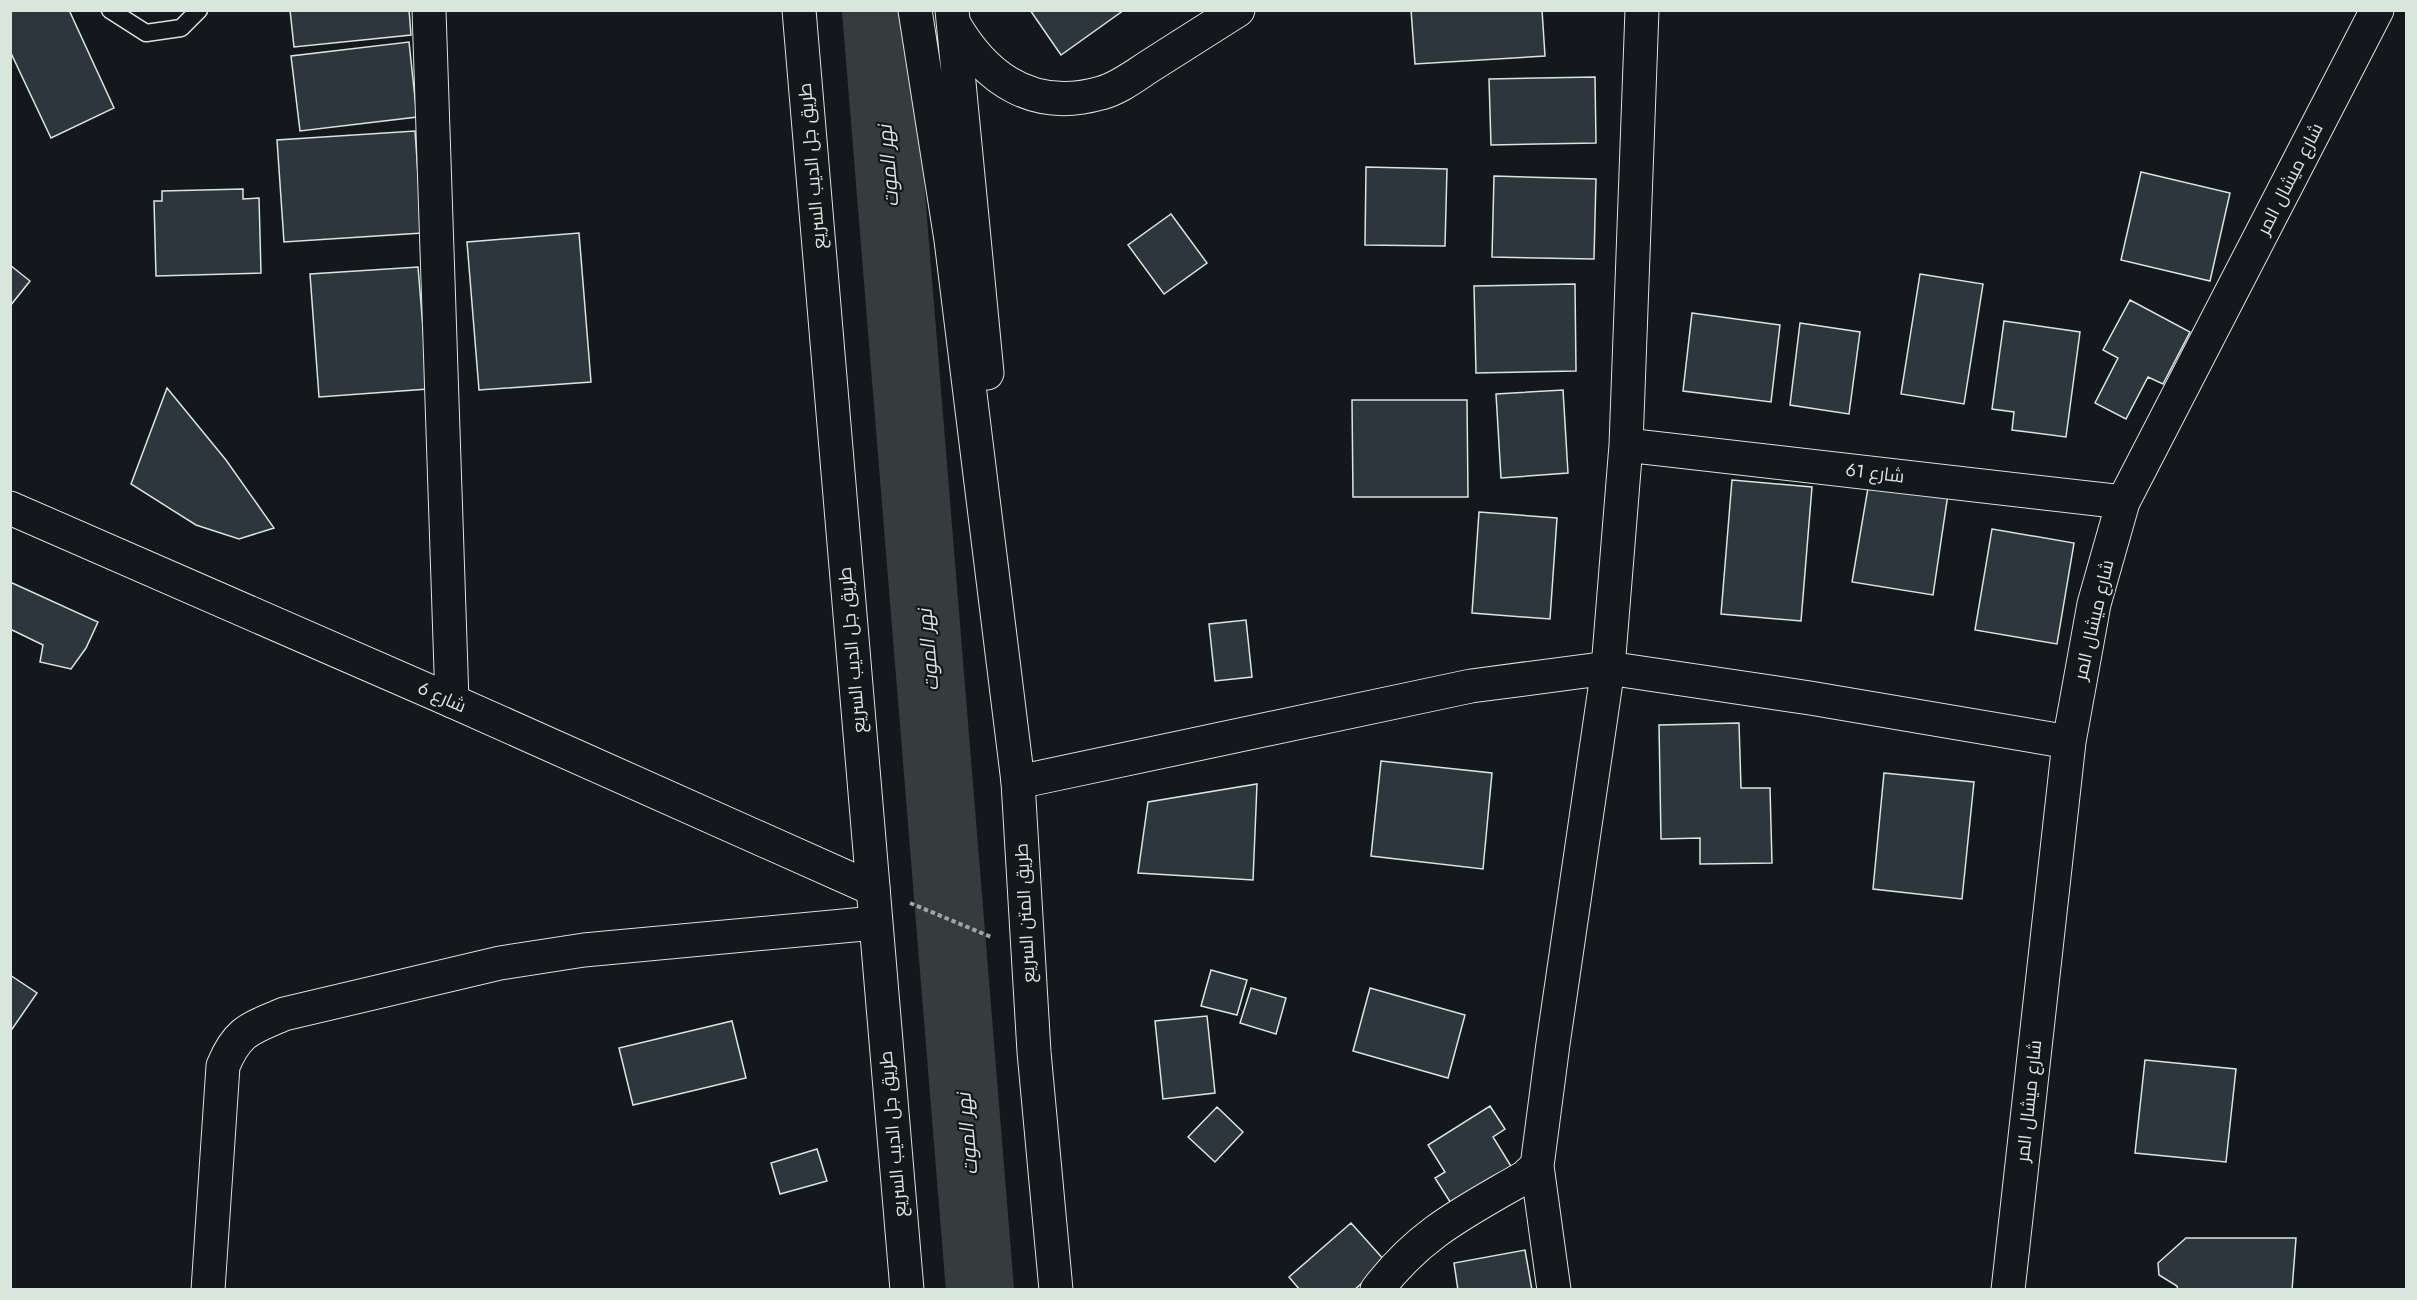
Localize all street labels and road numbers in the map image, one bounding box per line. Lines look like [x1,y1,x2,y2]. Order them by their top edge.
street label: طريق جل الديب السريع [792,82,832,250]
street label: شارع ميشال المر [2250,118,2329,240]
street label: شارع 61 [1844,457,1906,489]
street label: شارع ميشال المر [2067,557,2120,684]
street label: طريق جل الديب السريع [832,566,872,734]
street label: شارع 6 [414,675,470,719]
street label: طريق المتن السريع [1008,843,1042,983]
street label: شارع ميشال المر [2010,1039,2048,1164]
street label: طريق جل الديب السريع [873,1050,913,1218]

